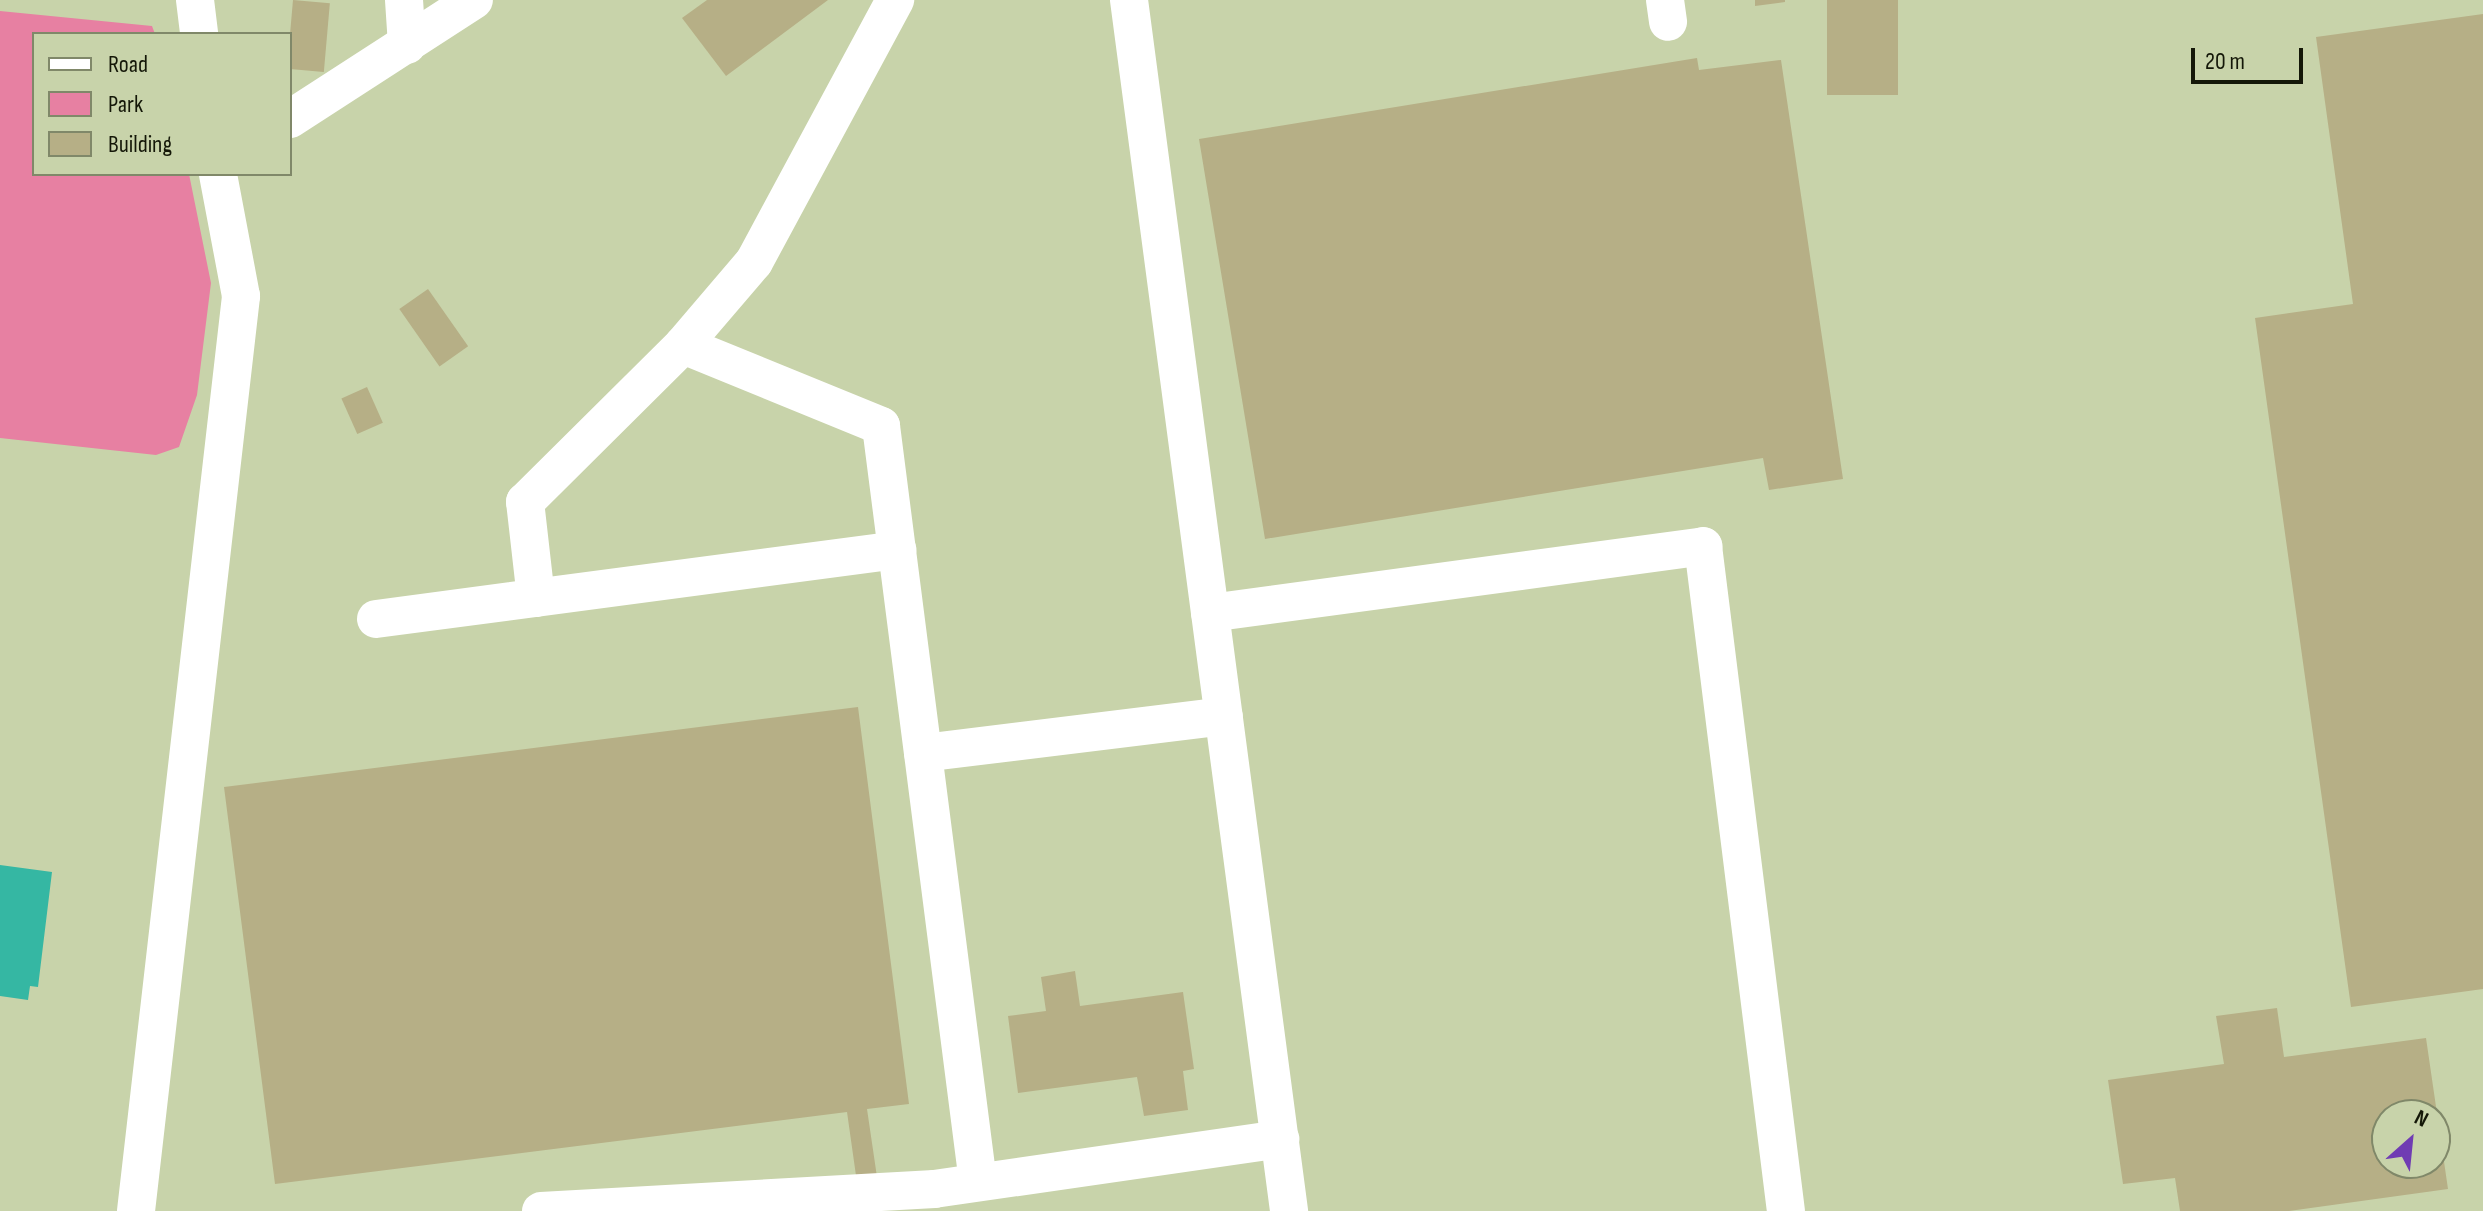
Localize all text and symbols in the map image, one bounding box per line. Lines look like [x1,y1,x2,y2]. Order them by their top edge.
legend [32,32,292,176]
scale bar [2195,32,2307,82]
text: 20 m [2205,47,2245,76]
text: Road [108,50,148,79]
text: Park [108,90,143,119]
text: Building [108,130,172,159]
north arrow [2371,1099,2451,1179]
text: N [2410,1104,2433,1134]

